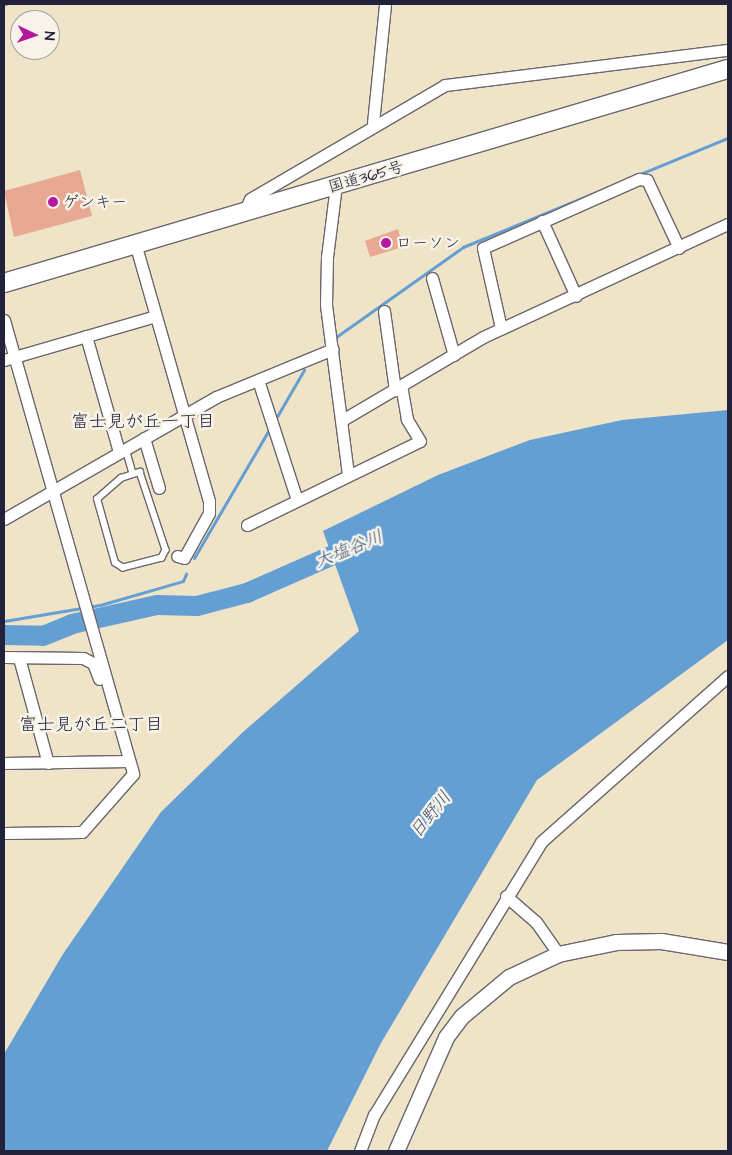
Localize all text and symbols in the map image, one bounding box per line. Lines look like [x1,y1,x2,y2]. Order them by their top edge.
north arrow [10,10,60,60]
text: N [39,31,59,41]
street label: 国道365号 [326,157,406,197]
place label: ゲンキー [63,192,127,212]
marker: ゲンキー [47,196,59,208]
place label: ローソン [396,233,460,253]
marker: ローソン [380,237,392,249]
district label: 富士見が丘一丁目 [71,411,215,433]
water label: 大塩谷川 [312,527,386,573]
district label: 富士見が丘二丁目 [19,714,163,736]
water label: 日野川 [406,787,456,843]

